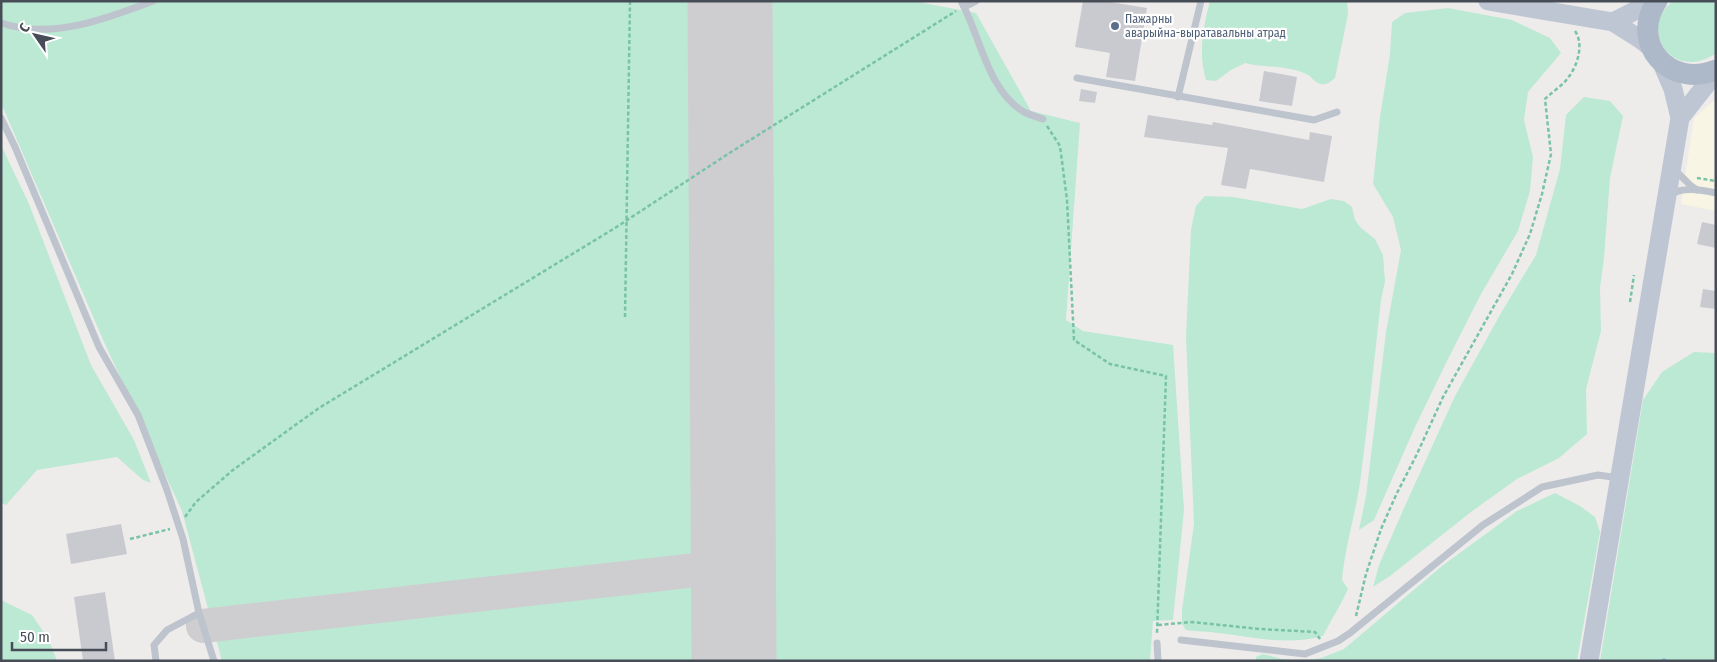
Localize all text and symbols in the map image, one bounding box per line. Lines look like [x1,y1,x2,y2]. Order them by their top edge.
north arrow [10,10,60,60]
place label: Пажарны аварыйна-выратавальны атрад [1125,12,1286,40]
text: С [16,20,34,36]
marker: Пажарны аварыйна-выратавальны атрад [1109,20,1121,32]
scale bar [12,620,106,652]
text: 50 m [20,628,50,646]

